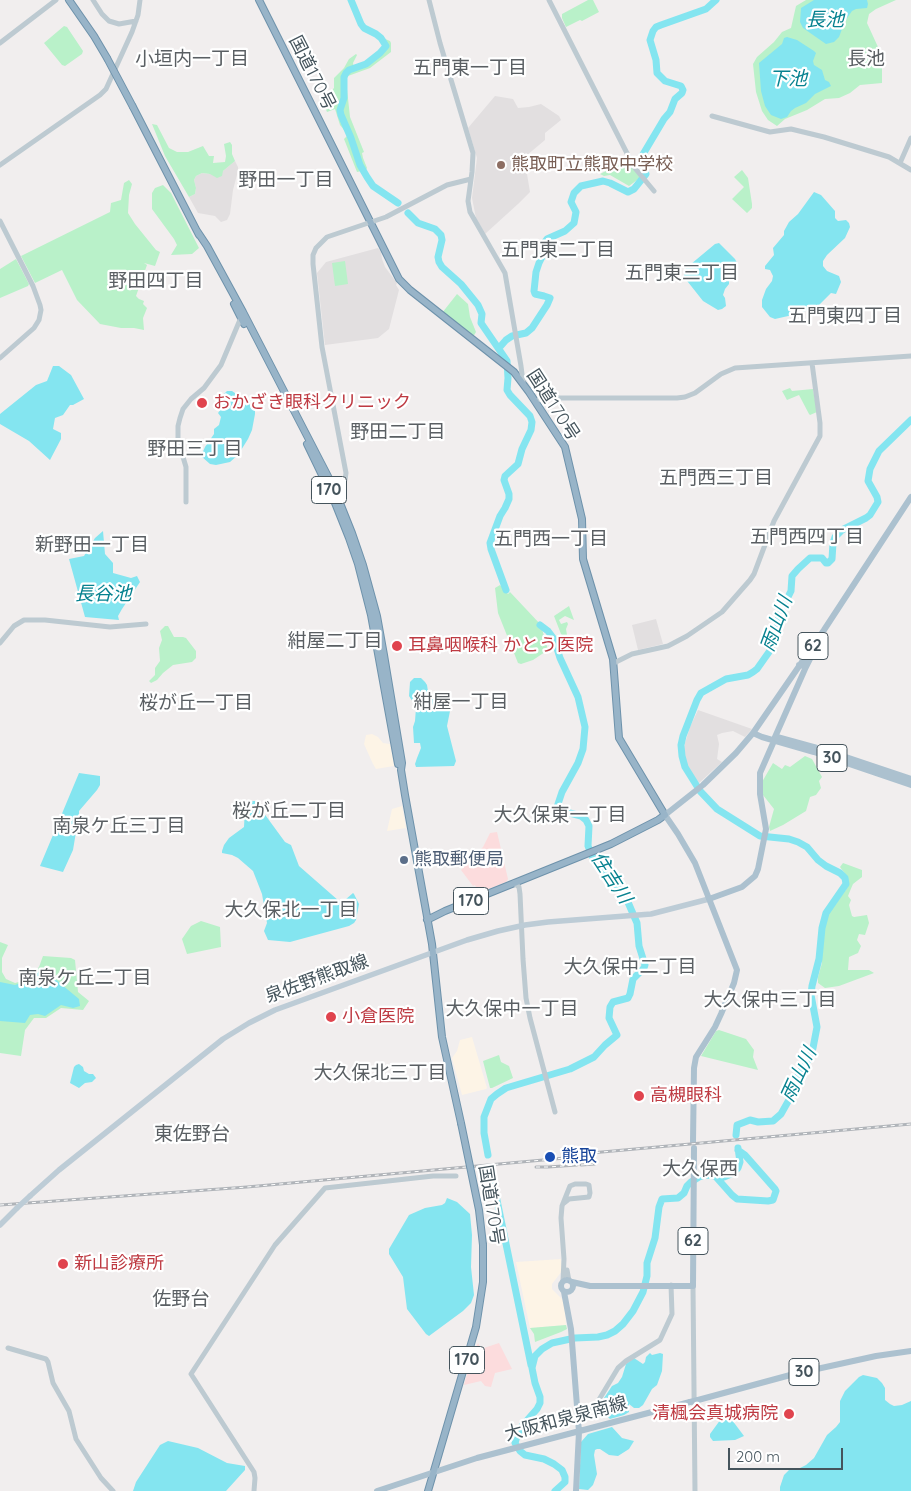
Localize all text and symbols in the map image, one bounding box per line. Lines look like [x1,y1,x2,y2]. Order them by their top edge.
water label: 長池 [806,9,844,31]
street label: 国道170号 [284,32,340,114]
district label: 小垣内一丁目 [135,48,249,70]
district label: 長池 [847,48,885,70]
district label: 五門東一丁目 [413,57,527,79]
water label: 下池 [769,68,807,90]
place label: 熊取町立熊取中学校 [511,154,673,176]
marker: 熊取町立熊取中学校 [495,159,507,171]
district label: 野田一丁目 [239,169,333,191]
district label: 五門東二丁目 [501,239,615,261]
district label: 五門東三丁目 [625,262,739,284]
district label: 野田四丁目 [109,270,203,292]
district label: 五門東四丁目 [788,305,902,327]
street label: 国道170号 [522,365,584,445]
place label: おかざき眼科クリニック [213,392,411,414]
marker: おかざき眼科クリニック [195,396,209,410]
district label: 野田二丁目 [351,421,445,443]
district label: 野田三丁目 [148,438,242,460]
district label: 五門西三丁目 [659,467,773,489]
road number: 170 [312,476,346,504]
district label: 五門西四丁目 [750,526,864,548]
district label: 五門西一丁目 [494,528,608,550]
district label: 新野田一丁目 [35,534,149,556]
water label: 長谷池 [75,583,131,605]
water label: 雨山川 [757,593,797,655]
district label: 紺屋二丁目 [288,630,382,652]
road number: 62 [798,632,828,659]
place label: 耳鼻咽喉科 かとう医院 [408,635,593,657]
marker: 耳鼻咽喉科 かとう医院 [390,639,404,653]
district label: 紺屋一丁目 [414,691,508,713]
district label: 桜が丘一丁目 [139,692,253,714]
road number: 30 [817,744,847,771]
district label: 桜が丘二丁目 [232,800,346,822]
district label: 大久保東一丁目 [494,804,626,826]
district label: 南泉ケ丘三丁目 [53,815,185,837]
water label: 住吉川 [586,848,636,908]
place label: 熊取郵便局 [414,849,504,871]
marker: 熊取郵便局 [398,854,410,866]
road number: 170 [454,888,488,914]
district label: 大久保北一丁目 [225,899,357,921]
street label: 泉佐野熊取線 [263,950,371,1008]
district label: 大久保中二丁目 [564,956,696,978]
district label: 南泉ケ丘二丁目 [19,967,151,989]
district label: 大久保中三丁目 [704,989,836,1011]
district label: 大久保中一丁目 [446,998,578,1020]
place label: 小倉医院 [342,1006,414,1028]
marker: 小倉医院 [324,1010,338,1024]
water label: 雨山川 [777,1044,821,1106]
district label: 大久保北三丁目 [314,1062,446,1084]
place label: 高槻眼科 [650,1085,722,1107]
marker: 高槻眼科 [632,1089,646,1103]
district label: 東佐野台 [154,1123,230,1145]
place label: 熊取 [561,1146,597,1168]
marker: 熊取 [543,1150,557,1164]
district label: 大久保西 [662,1158,738,1180]
street label: 国道170号 [474,1164,508,1246]
road number: 62 [678,1228,708,1254]
place label: 新山診療所 [74,1253,164,1275]
marker: 新山診療所 [56,1257,70,1271]
district label: 佐野台 [153,1288,209,1310]
road number: 170 [450,1346,484,1374]
road number: 30 [789,1358,819,1385]
street label: 大阪和泉泉南線 [502,1392,630,1446]
place label: 清楓会真城病院 [652,1403,778,1425]
marker: 清楓会真城病院 [782,1407,796,1421]
scale bar [731,1438,846,1470]
text: 200 m [736,1447,780,1466]

